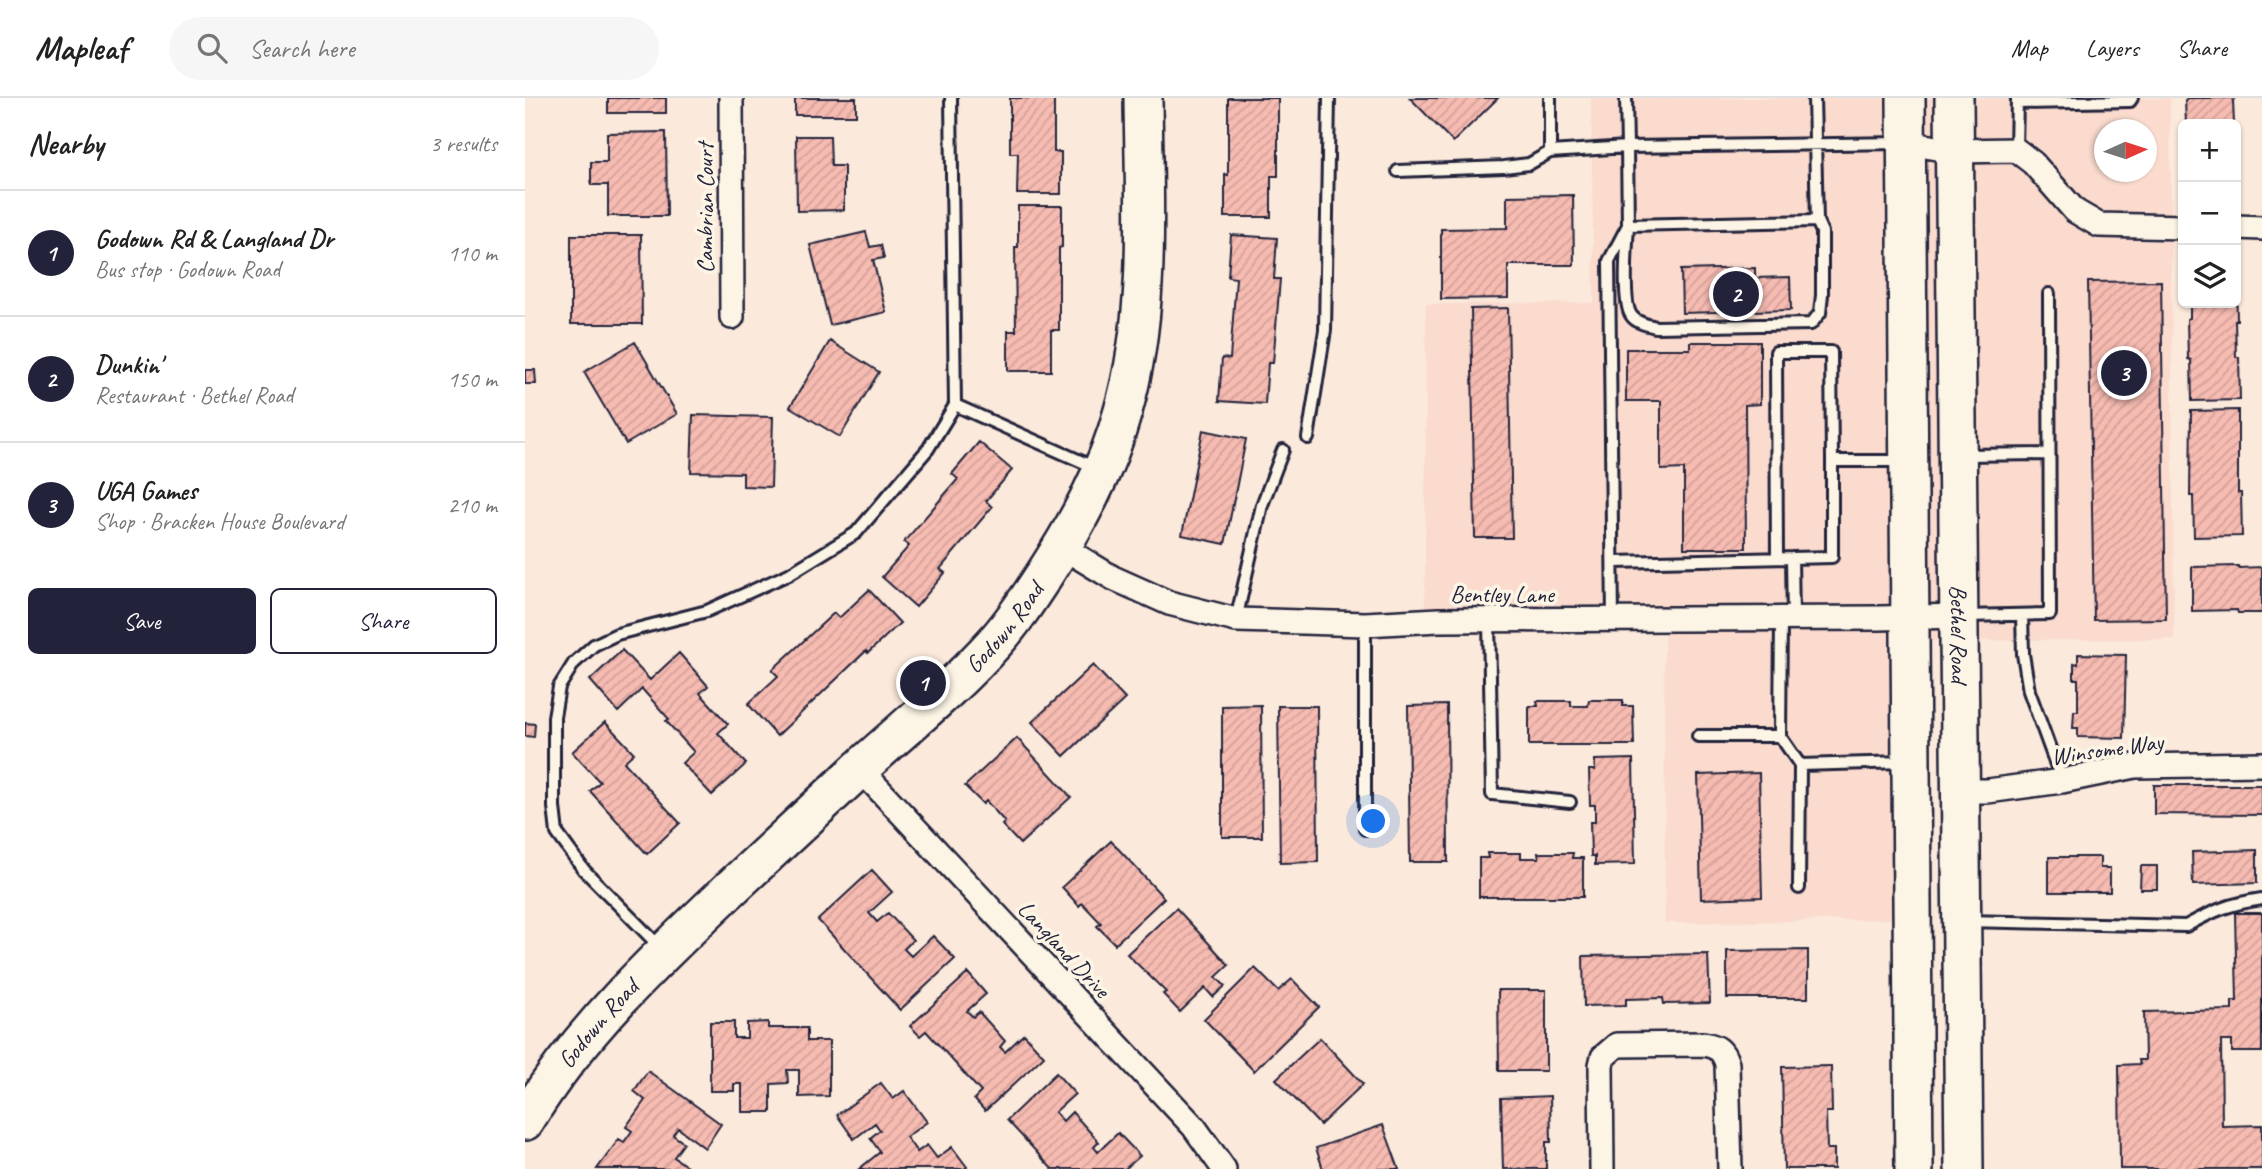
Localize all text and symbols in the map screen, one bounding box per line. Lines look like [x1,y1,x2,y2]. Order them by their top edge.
search box [169,17,659,80]
text: Mapleaf [35,27,127,69]
icon: search [193,29,231,67]
text: Search here [249,32,355,65]
text: Map [2011,33,2048,63]
text: Layers [2086,33,2139,63]
text: Share [2177,33,2227,63]
north arrow [2094,119,2157,182]
map controls [2178,119,2241,308]
button: + [2178,119,2241,182]
text: Nearby [28,125,104,163]
text: 3 results [430,129,497,158]
street label: Cambrian Court [690,140,720,273]
button: − [2178,182,2241,245]
text: Godown Rd & Langland Dr [95,222,333,255]
text: 1 [46,239,56,268]
text: 110 m [448,239,497,268]
button: layers [2178,245,2241,308]
text: Bus stop · Godown Road [95,255,280,284]
pin: 2 [1713,268,1759,320]
pin: 3 [2101,347,2147,399]
text: Dunkin' [95,348,162,381]
text: 2 [46,365,56,394]
text: 150 m [448,365,497,394]
text: Restaurant · Bethel Road [95,381,293,410]
text: UGA Games [95,474,197,507]
text: 3 [46,491,56,520]
text: 210 m [448,491,497,520]
text: Shop · Bracken House Boulevard [95,507,344,536]
street label: Godown Road [959,574,1052,679]
street label: Bentley Lane [1450,579,1556,609]
street label: Bethel Road [1944,585,1974,687]
button: Save [28,588,256,654]
button: Share [270,588,497,654]
pin: 1 [900,657,946,709]
street label: Winsome Way [2049,726,2167,772]
your location [1356,804,1390,838]
street label: Langland Drive [1011,894,1118,1006]
street label: Godown Road [551,970,647,1074]

